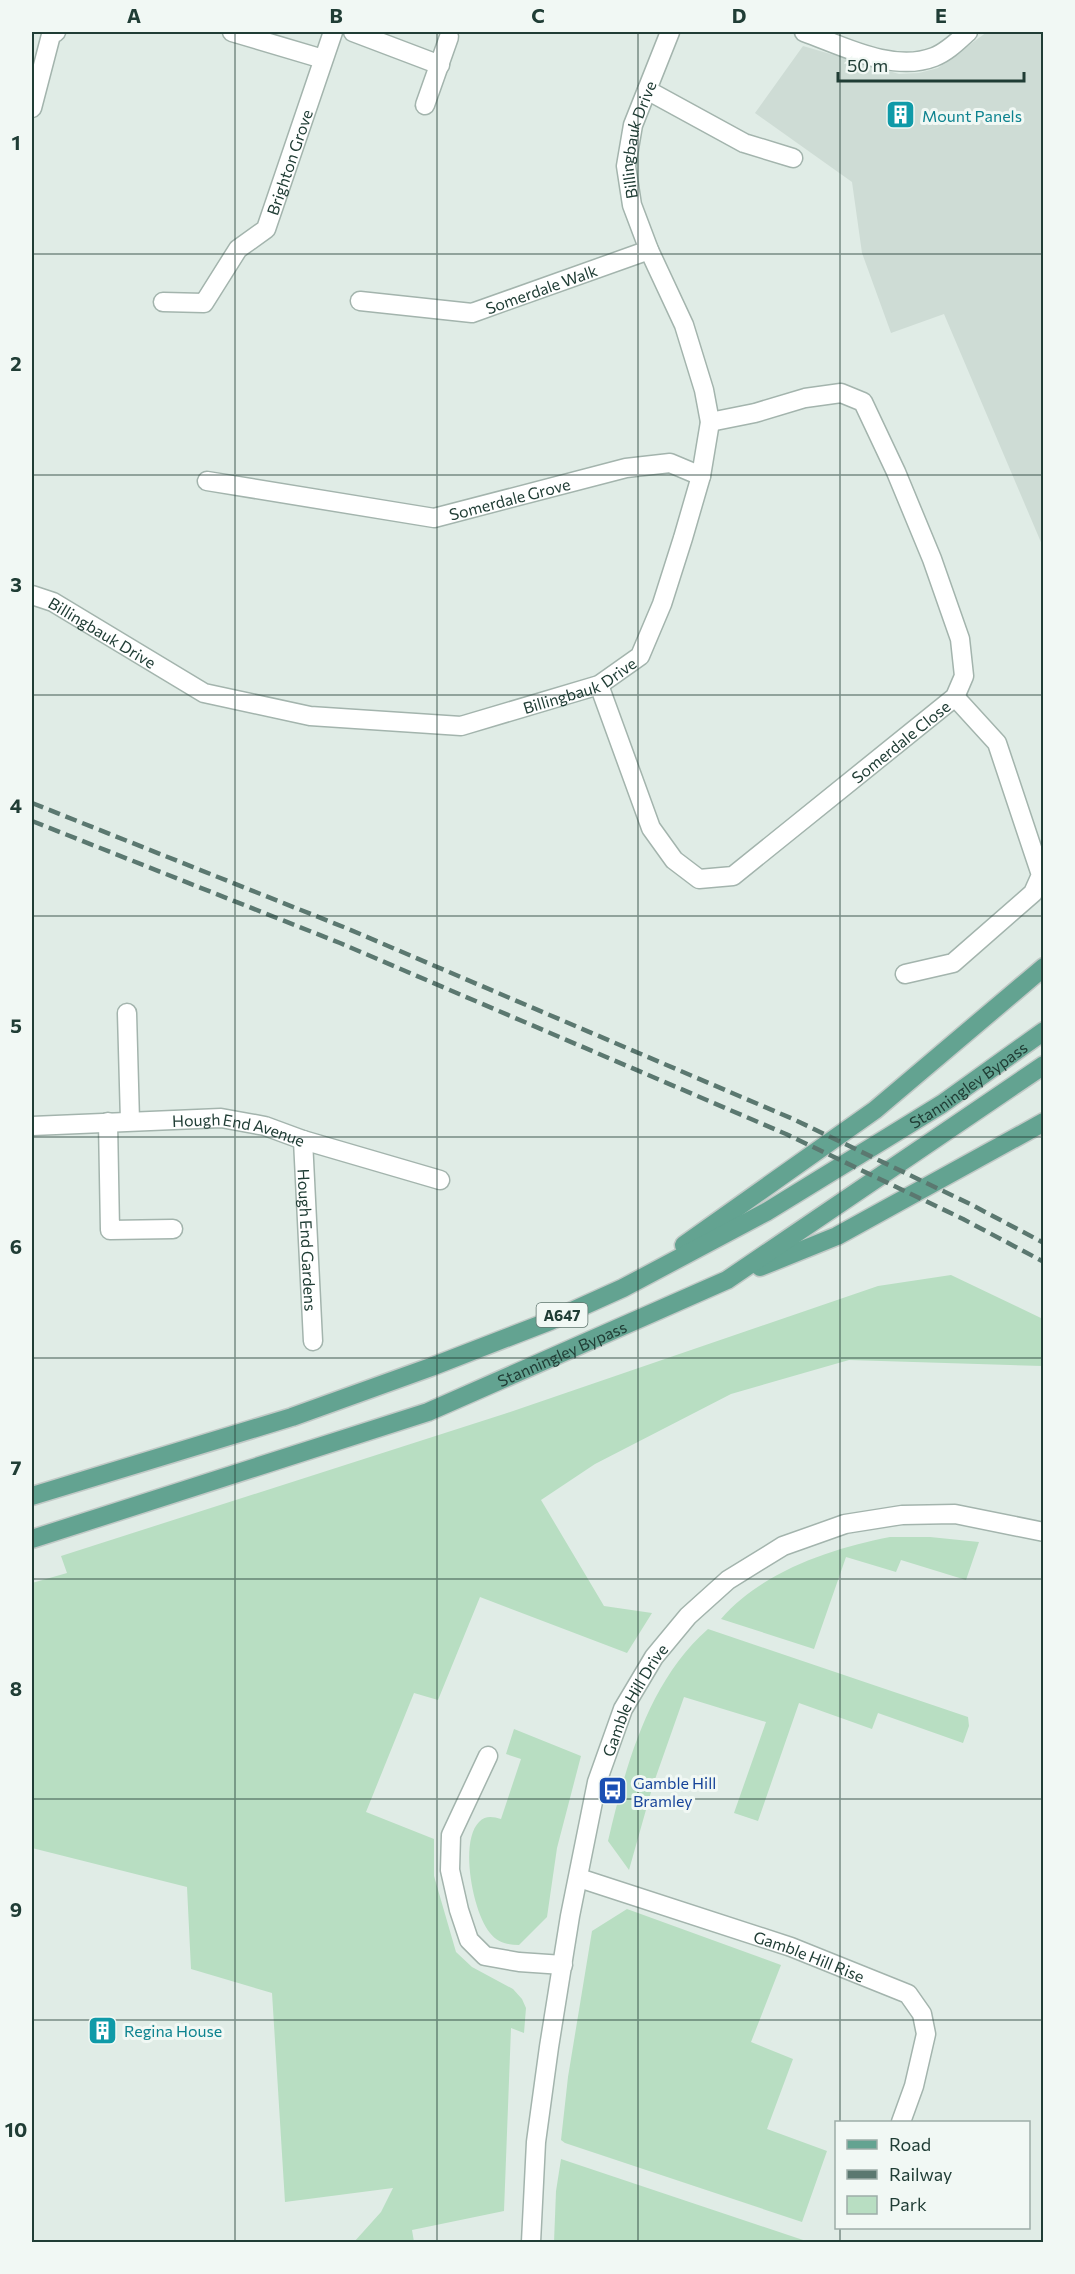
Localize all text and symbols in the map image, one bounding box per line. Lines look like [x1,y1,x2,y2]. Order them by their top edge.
text: A [127,3,141,27]
text: B [329,3,343,27]
text: C [531,3,545,27]
text: D [732,3,746,27]
text: E [935,3,947,27]
scale bar [838,45,1024,83]
text: 50 m [847,54,888,76]
street label: Billingbauk Drive [616,78,659,200]
building icon: Mount Panels [885,99,917,131]
place label: Mount Panels [922,106,1022,125]
street label: Brighton Grove [262,107,316,217]
text: 1 [11,130,21,154]
street label: Somerdale Walk [483,260,600,317]
text: 2 [10,351,22,375]
street label: Somerdale Grove [447,473,572,523]
text: 3 [10,572,22,596]
street label: Billingbauk Drive [45,592,160,671]
street label: Billingbauk Drive [520,653,639,717]
street label: Somerdale Close [847,696,953,786]
text: 4 [10,793,22,817]
text: 5 [10,1013,22,1037]
street label: Stanningley Bypass [905,1037,1030,1132]
street label: Hough End Avenue [172,1109,308,1149]
street label: Hough End Gardens [295,1168,321,1312]
text: 6 [10,1234,22,1258]
road number: A647 [536,1303,588,1327]
street label: Stanningley Bypass [494,1316,629,1390]
text: 7 [11,1455,22,1479]
street label: Gamble Hill Drive [597,1639,671,1759]
text: 8 [10,1676,22,1700]
place label: Gamble Hill Bramley [633,1773,716,1810]
bus stop icon: Gamble Hill Bramley [596,1775,628,1807]
text: 9 [10,1897,22,1921]
street label: Gamble Hill Rise [751,1926,867,1985]
building icon: Regina House [87,2014,119,2046]
place label: Regina House [124,2021,222,2040]
text: 10 [5,2117,27,2141]
legend [835,2121,1030,2229]
text: Road [889,2133,931,2155]
text: Railway [889,2163,952,2185]
text: Park [889,2193,927,2215]

